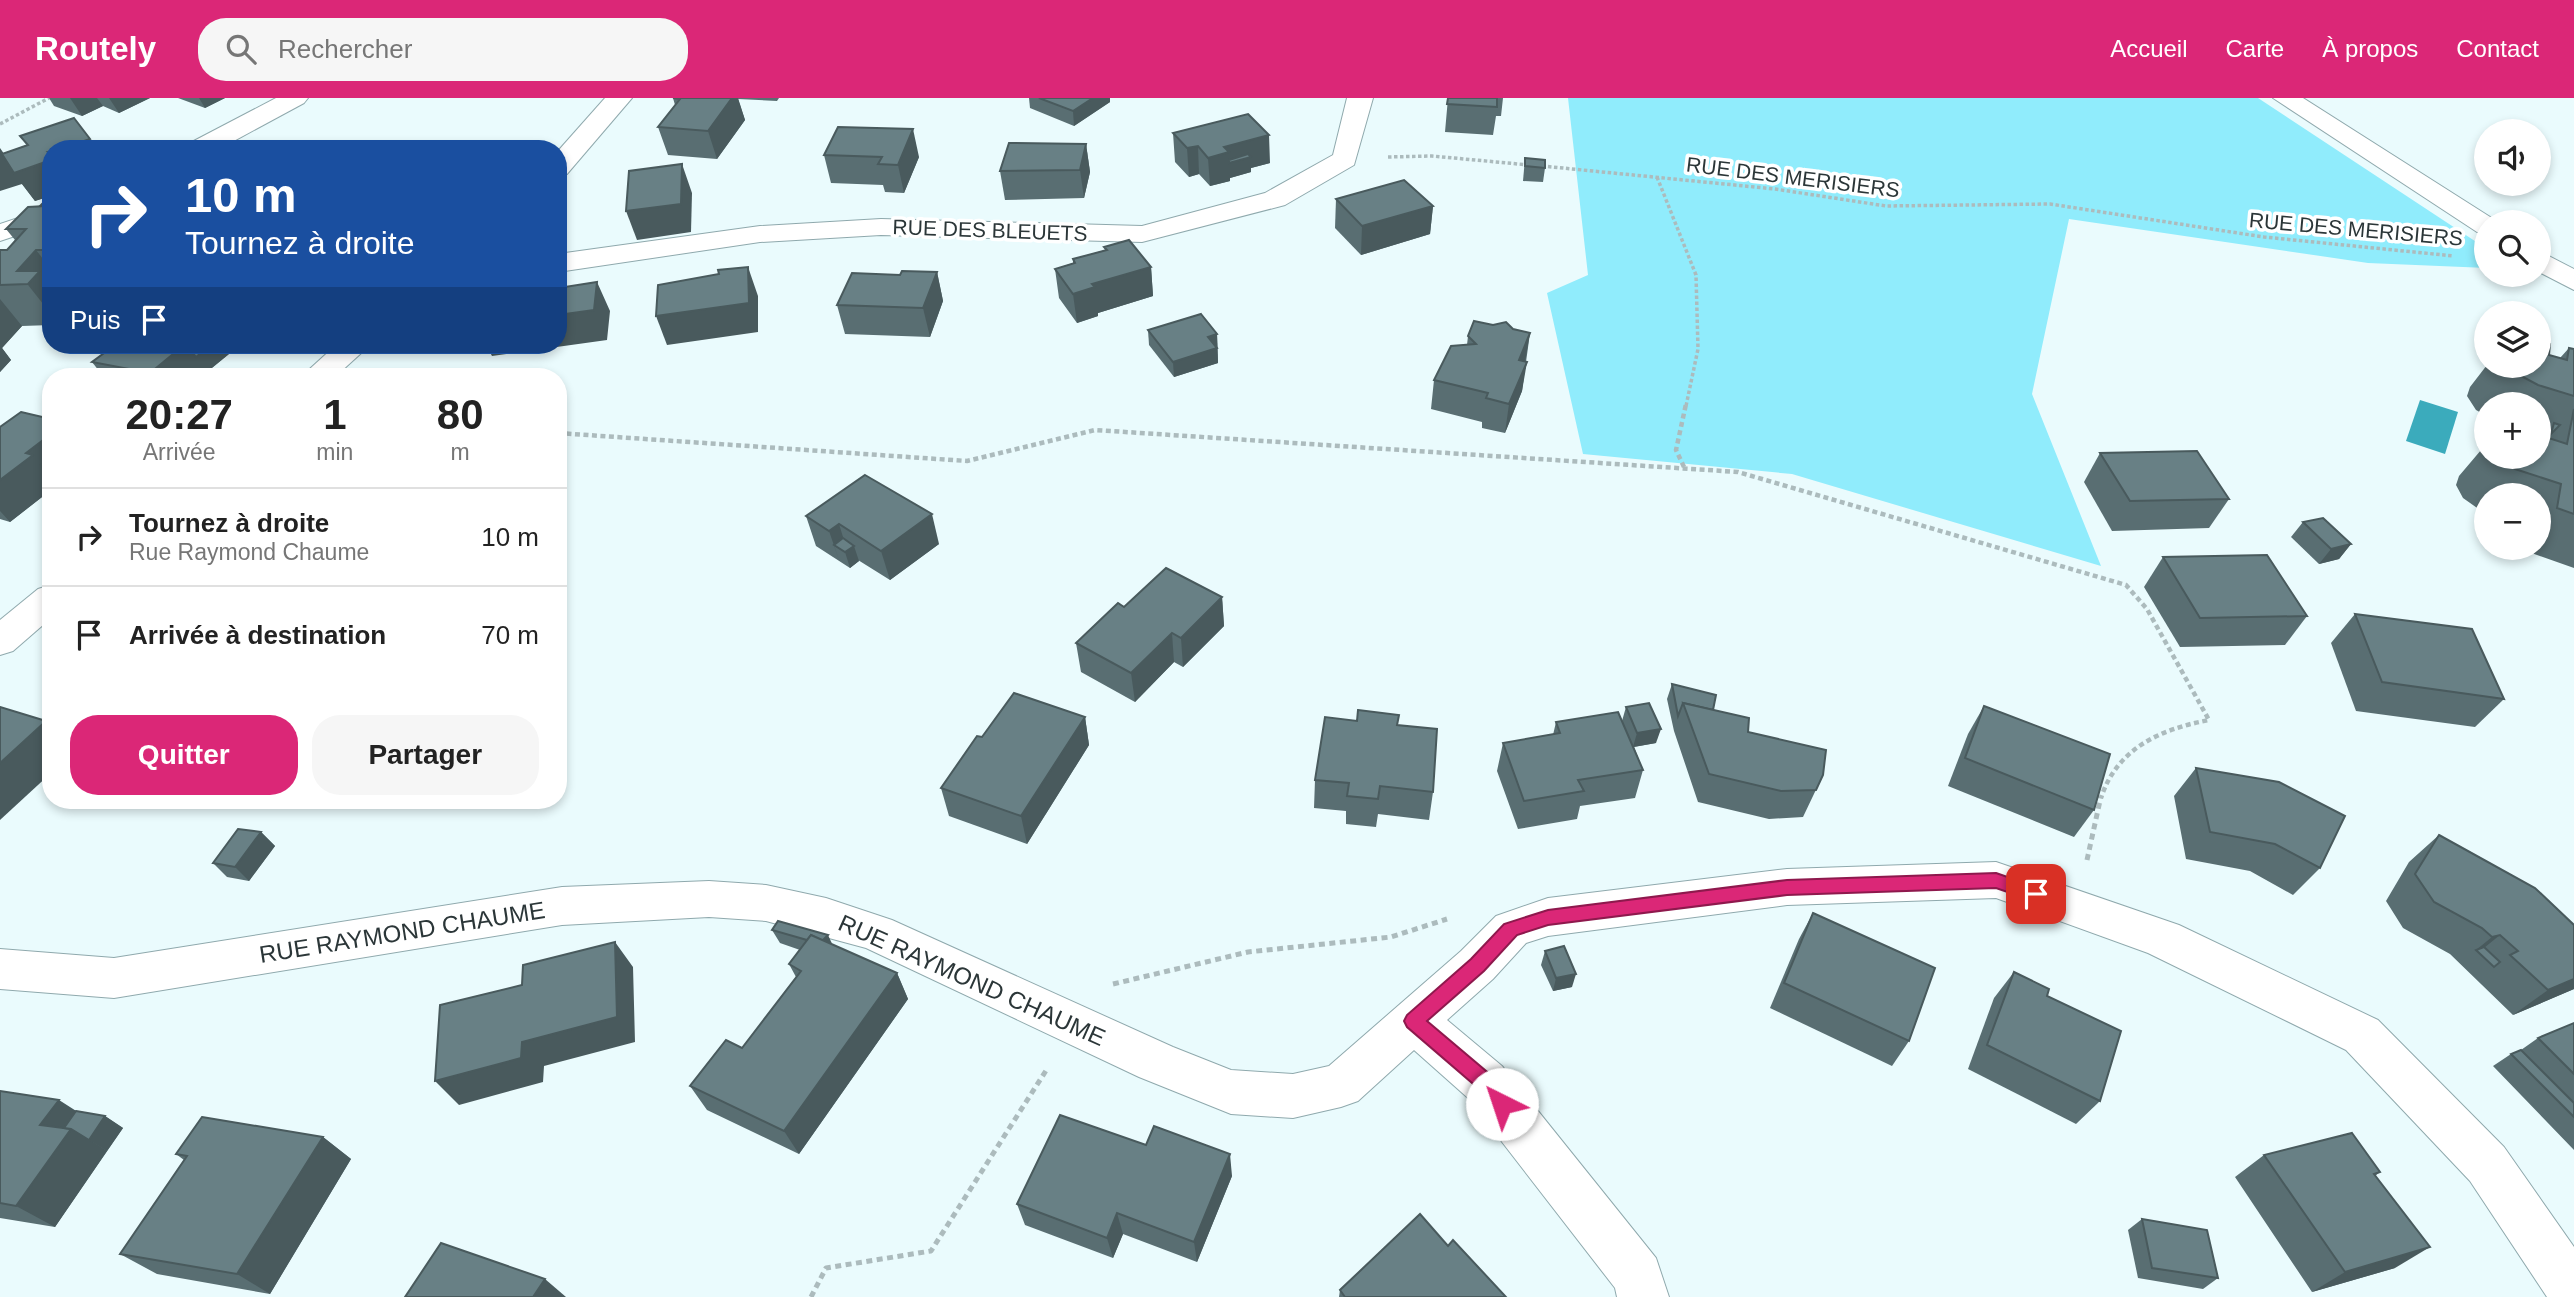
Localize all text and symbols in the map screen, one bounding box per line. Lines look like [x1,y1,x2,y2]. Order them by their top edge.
search box [198,18,688,81]
text: Routely [35,30,156,67]
icon: search [222,30,260,68]
text: Rechercher [278,34,412,64]
text: Accueil [2110,35,2188,62]
text: Carte [2226,35,2284,62]
text: À propos [2322,35,2418,62]
text: Contact [2456,35,2539,62]
map controls [2474,119,2551,560]
button: sound [2474,119,2551,196]
street label: RUE DES MERISIERS [1685,153,1901,201]
icon: right [70,168,161,259]
text: 10 m [185,168,297,222]
street label: RUE DES MERISIERS [2248,208,2464,250]
button: search [2474,210,2551,287]
street label: RUE DES BLEUETS [892,215,1088,245]
text: Tournez à droite [185,225,414,261]
icon: arrive [135,301,173,339]
button: layers [2474,301,2551,378]
text: Puis [70,305,121,335]
text: 20:27 [125,391,233,438]
text: 1 [323,391,347,438]
text: 80 [437,391,484,438]
button: + [2474,392,2551,469]
text: Arrivée [143,439,216,465]
text: min [316,439,353,465]
text: m [451,439,470,465]
button: − [2474,483,2551,560]
text: Tournez à droite [129,508,329,538]
icon: right [70,518,108,556]
text: 10 m [481,522,539,552]
text: Rue Raymond Chaume [129,539,369,565]
icon: arrive [70,616,108,654]
text: Arrivée à destination [129,620,386,650]
text: 70 m [481,620,539,650]
button: Quitter [70,715,298,795]
button: Partager [312,715,539,795]
pin [2006,864,2066,924]
icon: arrive [2017,875,2055,913]
street label: RUE RAYMOND CHAUME [257,896,547,968]
street label: RUE RAYMOND CHAUME [835,909,1109,1051]
position arrow [1465,1067,1539,1141]

